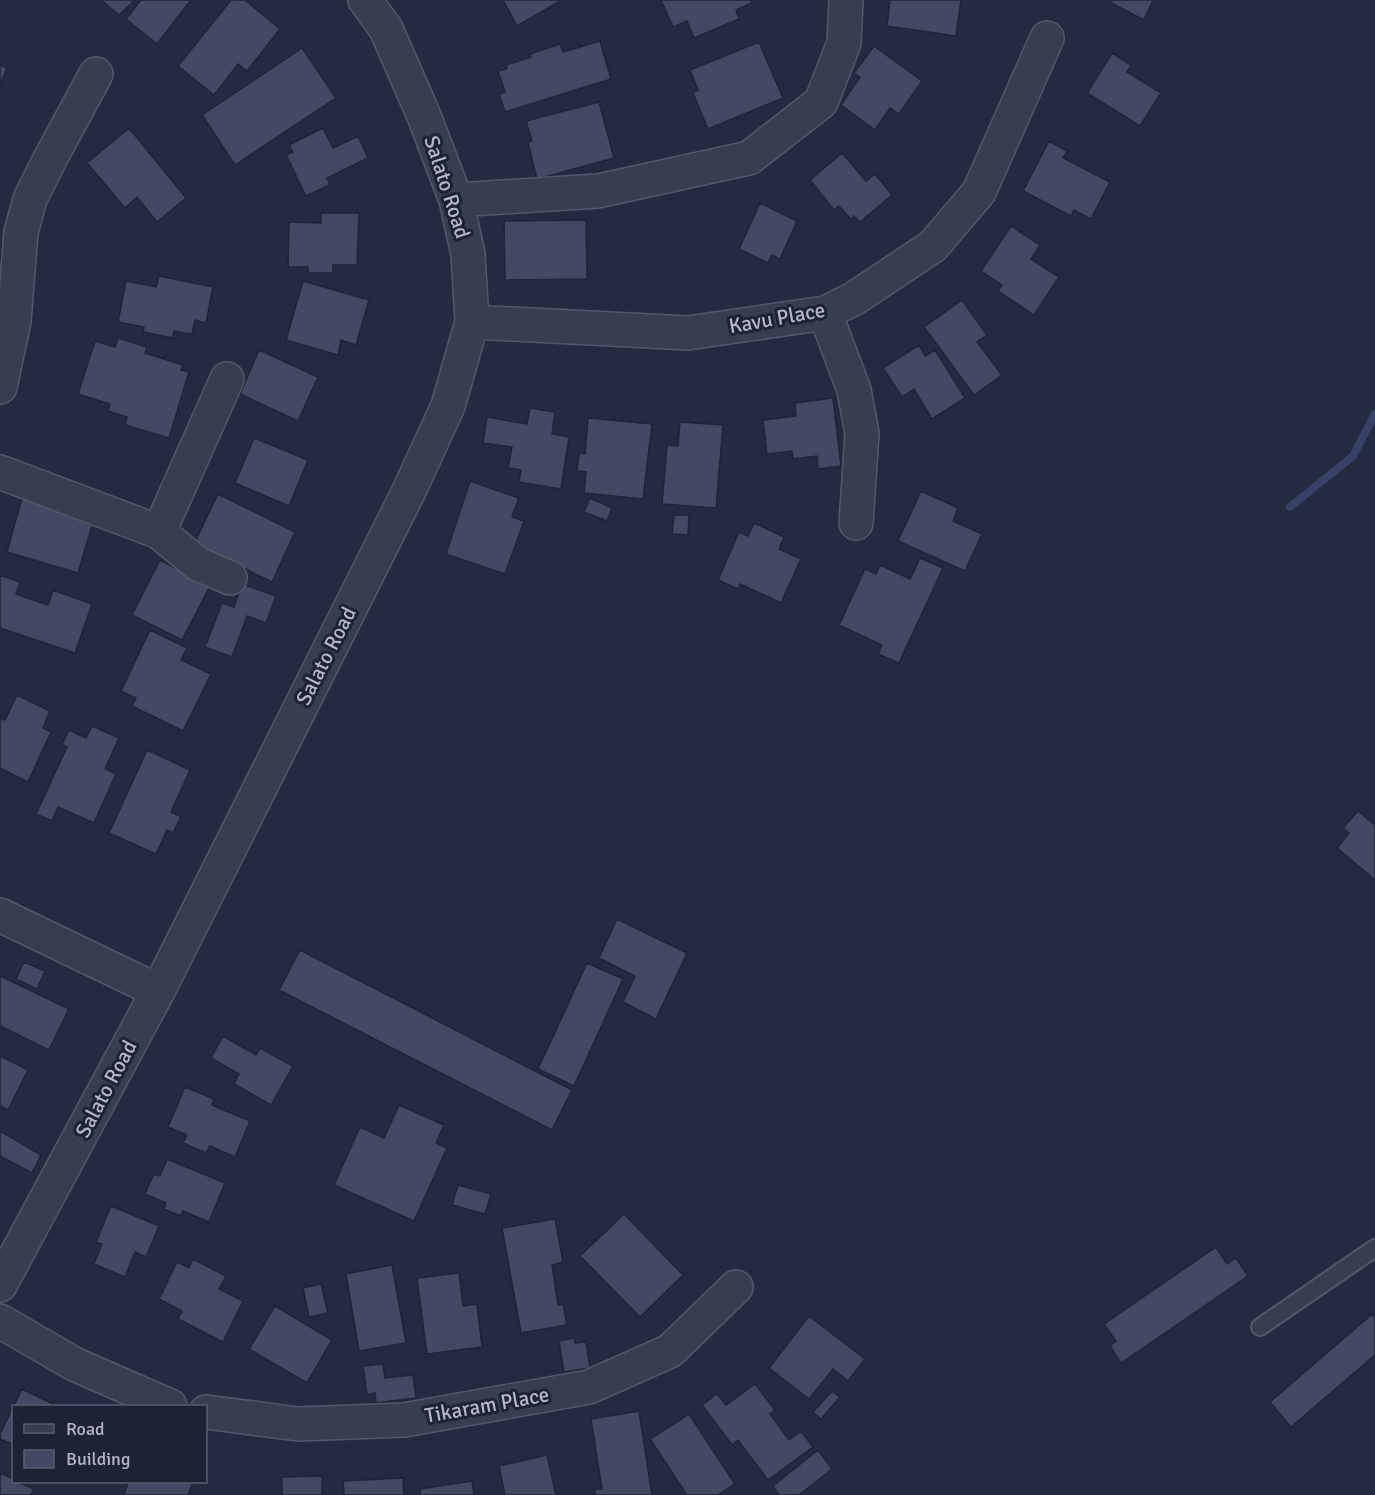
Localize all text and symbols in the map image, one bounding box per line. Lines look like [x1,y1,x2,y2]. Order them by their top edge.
street label: Salato Road [418,132,476,242]
street label: Kavu Place [727,297,827,339]
street label: Salato Road [290,603,362,709]
street label: Salato Road [70,1036,142,1142]
street label: Tikaram Place [423,1381,551,1429]
legend [12,1405,207,1483]
text: Road [66,1418,105,1440]
text: Building [66,1448,130,1470]

